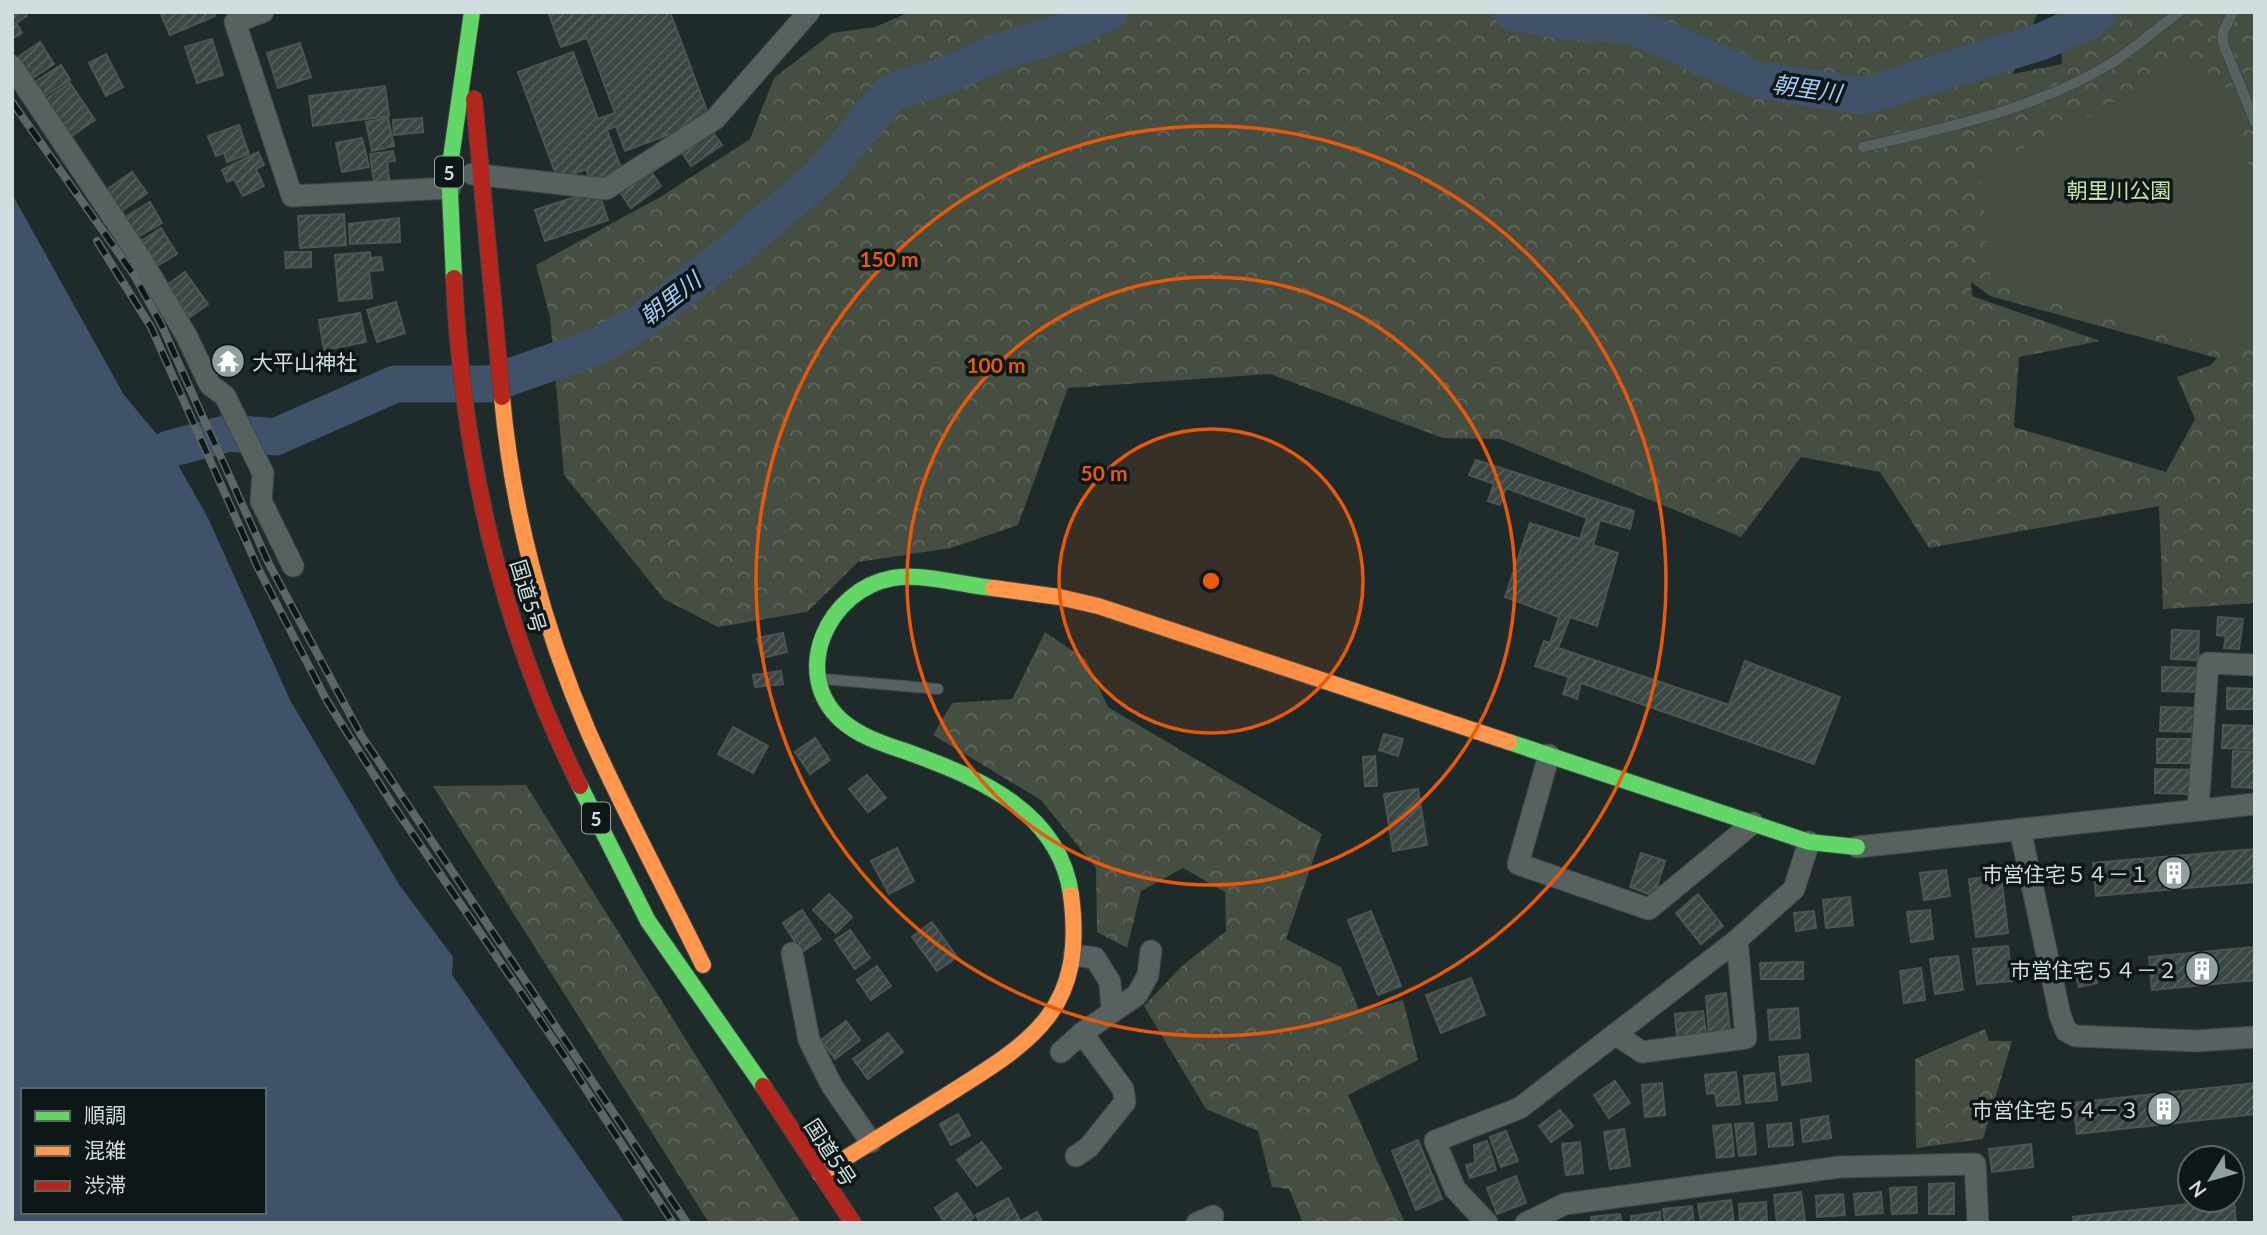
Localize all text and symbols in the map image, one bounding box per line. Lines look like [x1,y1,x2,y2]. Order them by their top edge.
water label: 朝里川 [1771,69,1846,107]
road number: 5 [435,156,463,188]
park label: 朝里川公園 [2067,177,2172,202]
text: 150 m [859,246,919,271]
water label: 朝里川 [634,264,708,330]
temple icon: 大平山神社 [209,342,247,380]
place label: 大平山神社 [252,349,357,374]
text: 100 m [966,352,1026,377]
text: 50 m [1080,460,1128,485]
street label: 国道5号 [506,556,552,636]
centre of rings [1199,569,1223,593]
road number: 5 [582,803,610,834]
building icon: 市営住宅５４－１ [2155,854,2193,892]
place label: 市営住宅５４－１ [1982,861,2150,886]
building icon: 市営住宅５４－２ [2183,950,2221,988]
place label: 市営住宅５４－２ [2010,957,2178,982]
legend [21,1088,266,1214]
building icon: 市営住宅５４－３ [2145,1090,2183,1128]
place label: 市営住宅５４－３ [1972,1097,2140,1122]
text: 順調 [84,1102,126,1127]
street label: 国道5号 [800,1114,862,1190]
text: 混雑 [84,1137,126,1162]
north arrow [2176,1144,2246,1214]
text: 渋滞 [84,1172,126,1197]
text: N [2183,1177,2211,1202]

